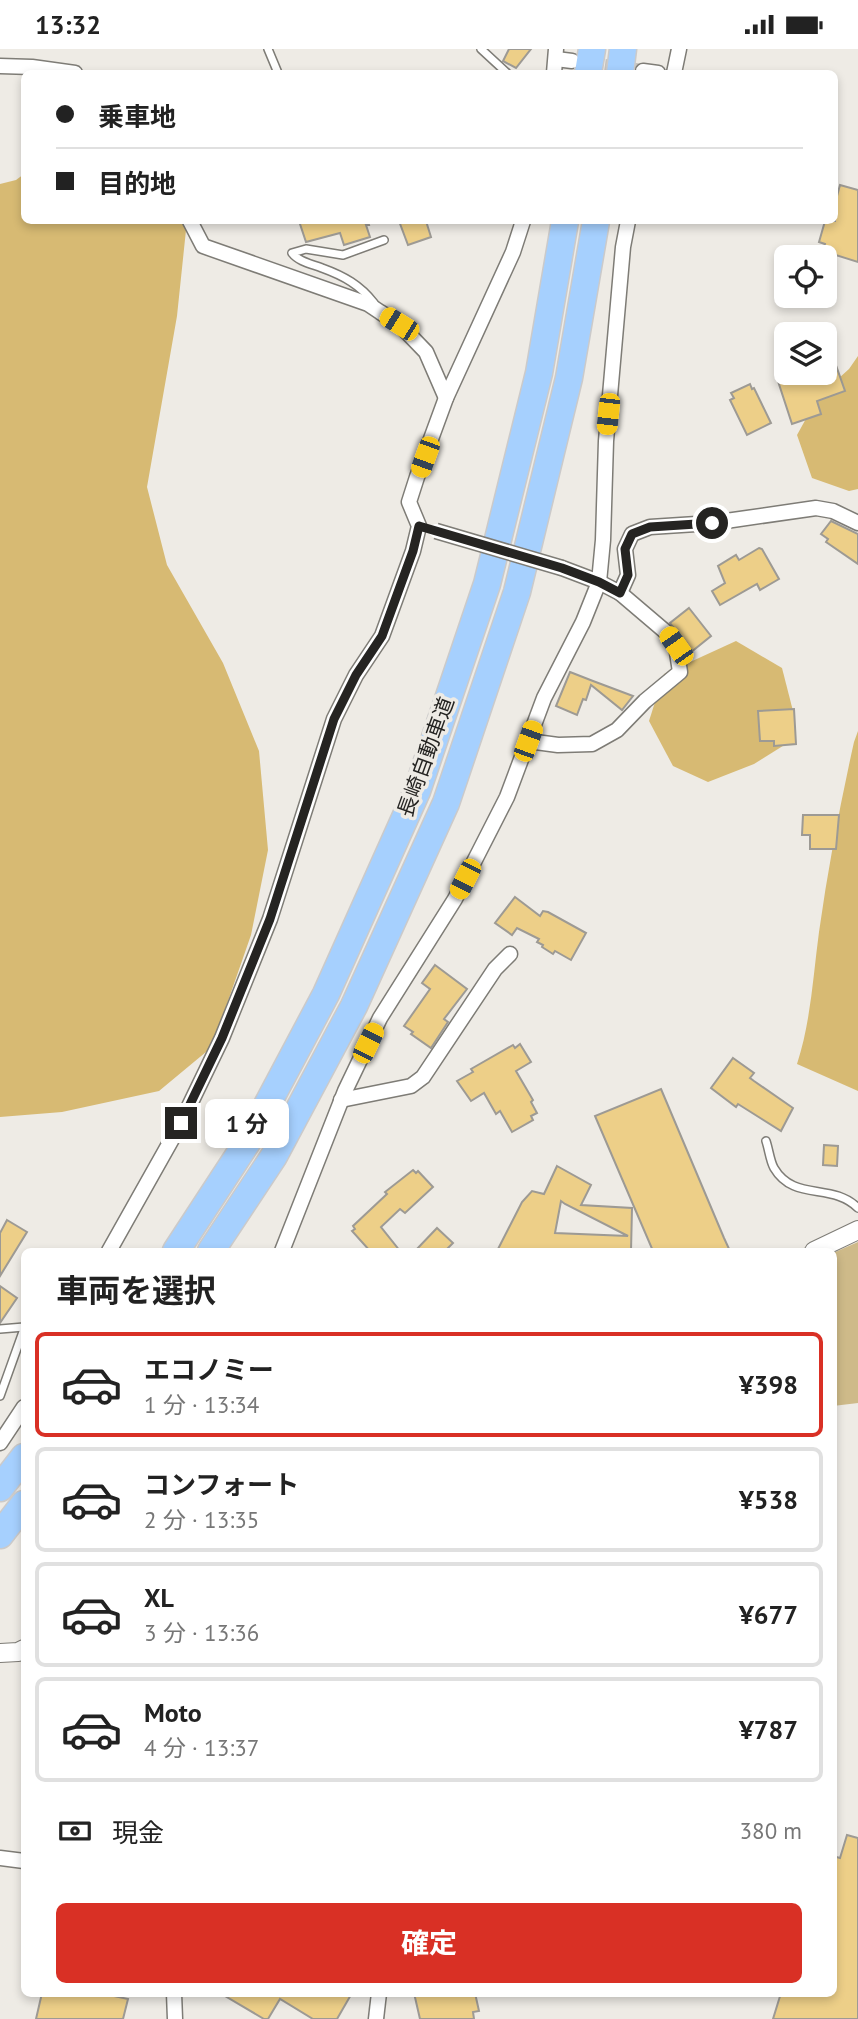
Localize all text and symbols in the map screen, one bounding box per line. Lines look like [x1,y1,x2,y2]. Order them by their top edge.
text: 13:32 [35,8,101,41]
text: 乗車地 [98,100,176,133]
text: 目的地 [98,167,176,200]
map controls [774,245,837,385]
button: locate [774,245,837,308]
car [376,304,423,344]
button: layers [774,322,837,385]
car [596,392,621,436]
car [408,434,443,480]
route start [696,507,728,539]
car [656,623,697,669]
street label: 長崎自動車道 [391,693,460,821]
car [511,718,546,764]
car [447,856,484,902]
car [350,1020,387,1066]
callout: 1 分 [206,1099,290,1147]
route end [165,1107,197,1139]
text: 1 分 [226,1109,268,1138]
text: 車両を選択 [56,1269,216,1311]
icon: car [60,1353,123,1416]
text: エコノミー [144,1353,274,1386]
text: ¥398 [739,1368,798,1401]
text: 1 分 · 13:34 [144,1390,259,1419]
icon: car [60,1468,123,1531]
text: コンフォート [144,1468,299,1501]
text: ¥538 [739,1483,798,1516]
text: 2 分 · 13:35 [144,1505,259,1534]
text: XL [144,1581,174,1614]
icon: car [60,1583,123,1646]
text: ¥677 [739,1598,798,1631]
text: 3 分 · 13:36 [144,1618,259,1647]
text: Moto [144,1696,202,1729]
icon: car [60,1698,123,1761]
text: ¥787 [739,1713,798,1746]
text: 4 分 · 13:37 [144,1733,259,1762]
icon: cash [56,1812,94,1850]
text: 現金 [112,1816,164,1849]
text: 380 m [740,1816,802,1845]
button: 確定 [56,1903,802,1983]

